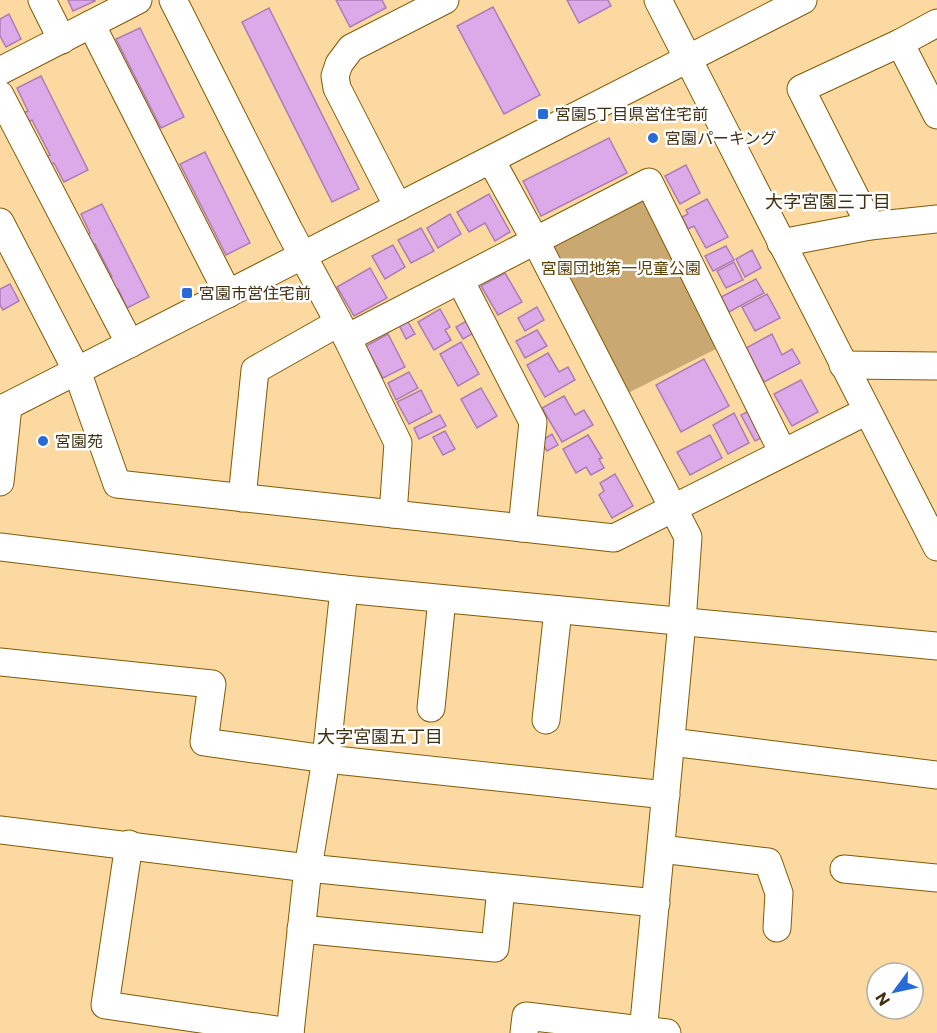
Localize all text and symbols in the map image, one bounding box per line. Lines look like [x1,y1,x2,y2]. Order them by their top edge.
place label: 宮園5丁目県営住宅前 [555,104,708,123]
marker: 宮園5丁目県営住宅前 [536,107,550,121]
place label: 宮園パーキング [665,128,777,147]
marker: 宮園パーキング [646,131,660,145]
district label: 大字宮園三丁目 [765,190,891,212]
park label: 宮園団地第一児童公園 [541,258,701,277]
place label: 宮園市営住宅前 [199,283,311,302]
marker: 宮園市営住宅前 [180,286,194,300]
place label: 宮園苑 [55,431,103,450]
marker: 宮園苑 [36,434,50,448]
district label: 大字宮園五丁目 [317,725,443,747]
north arrow [865,961,925,1021]
text: N [871,989,893,1010]

